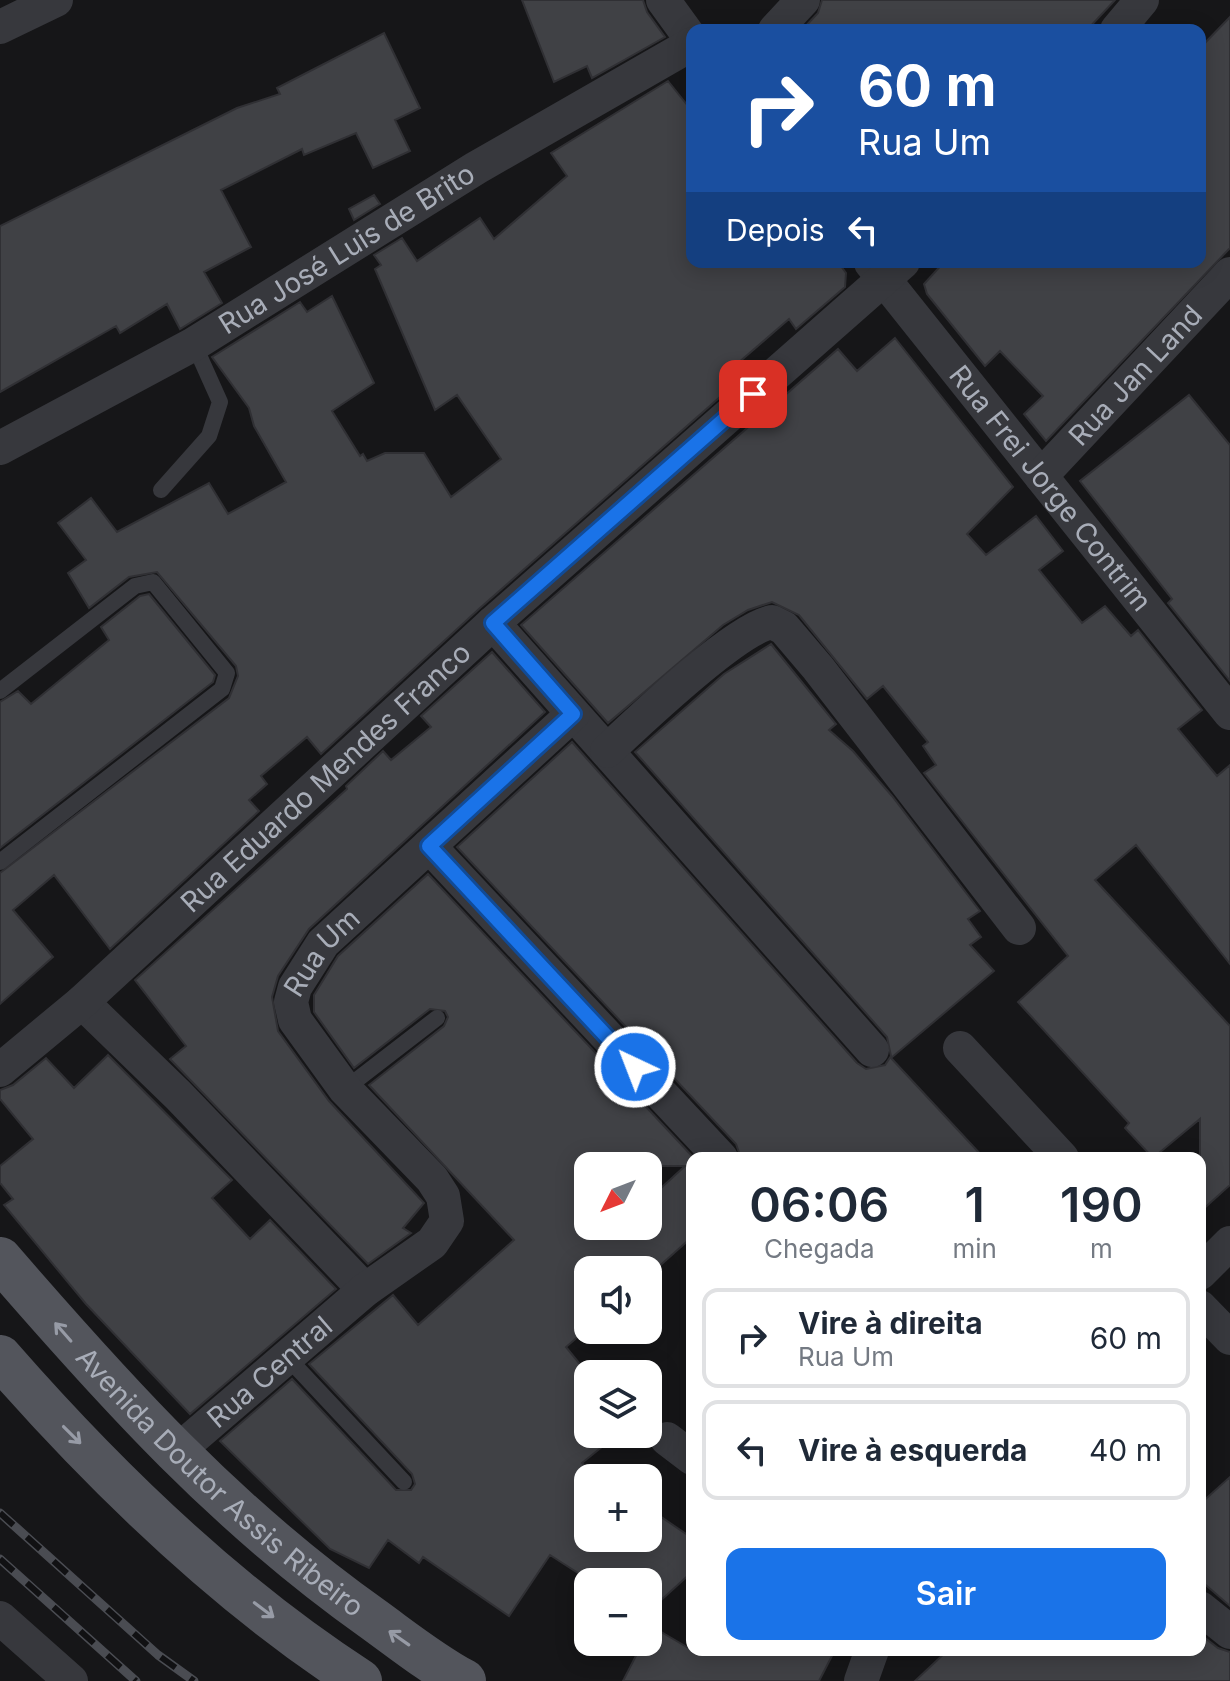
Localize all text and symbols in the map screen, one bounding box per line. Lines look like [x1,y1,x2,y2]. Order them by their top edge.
text: 60 m [858,52,997,120]
icon: right [726,56,830,160]
text: Rua Um [858,120,991,164]
street label: Rua José Luis de Brito [212,156,481,341]
icon: left [841,208,885,252]
text: Depois [726,212,825,248]
street label: Rua Jan Land [1062,298,1209,452]
street label: Rua Frei Jorge Contrim [942,359,1159,618]
pin [719,360,787,428]
icon: arrive [731,372,775,416]
street label: Rua Eduardo Mendes Franco [174,635,478,919]
street label: Rua Um [276,901,367,1003]
position arrow [593,1025,677,1109]
north arrow [574,1152,662,1240]
map controls [574,1152,662,1656]
text: 06:06 [749,1175,889,1234]
text: 1 [965,1175,985,1234]
text: 190 [1060,1175,1143,1234]
text: Chegada [764,1233,875,1264]
text: min [952,1233,997,1264]
text: m [1090,1233,1113,1264]
button: sound [574,1256,662,1344]
text: Vire à direita [798,1305,983,1341]
street label: Rua Central [200,1309,339,1435]
icon: right [730,1316,774,1360]
text: 60 m [1090,1320,1162,1356]
one-way arrow [54,1322,72,1342]
street label: Avenida Doutor Assis Ribeiro [69,1340,371,1624]
text: Rua Um [798,1341,894,1372]
button: layers [574,1360,662,1448]
one-way arrow [62,1425,81,1444]
icon: left [730,1428,774,1472]
text: Vire à esquerda [798,1432,1027,1468]
text: 40 m [1089,1432,1162,1468]
button: + [574,1464,662,1552]
button: Sair [726,1548,1166,1640]
button: − [574,1568,662,1656]
one-way arrow [252,1602,274,1619]
one-way arrow [388,1630,410,1646]

